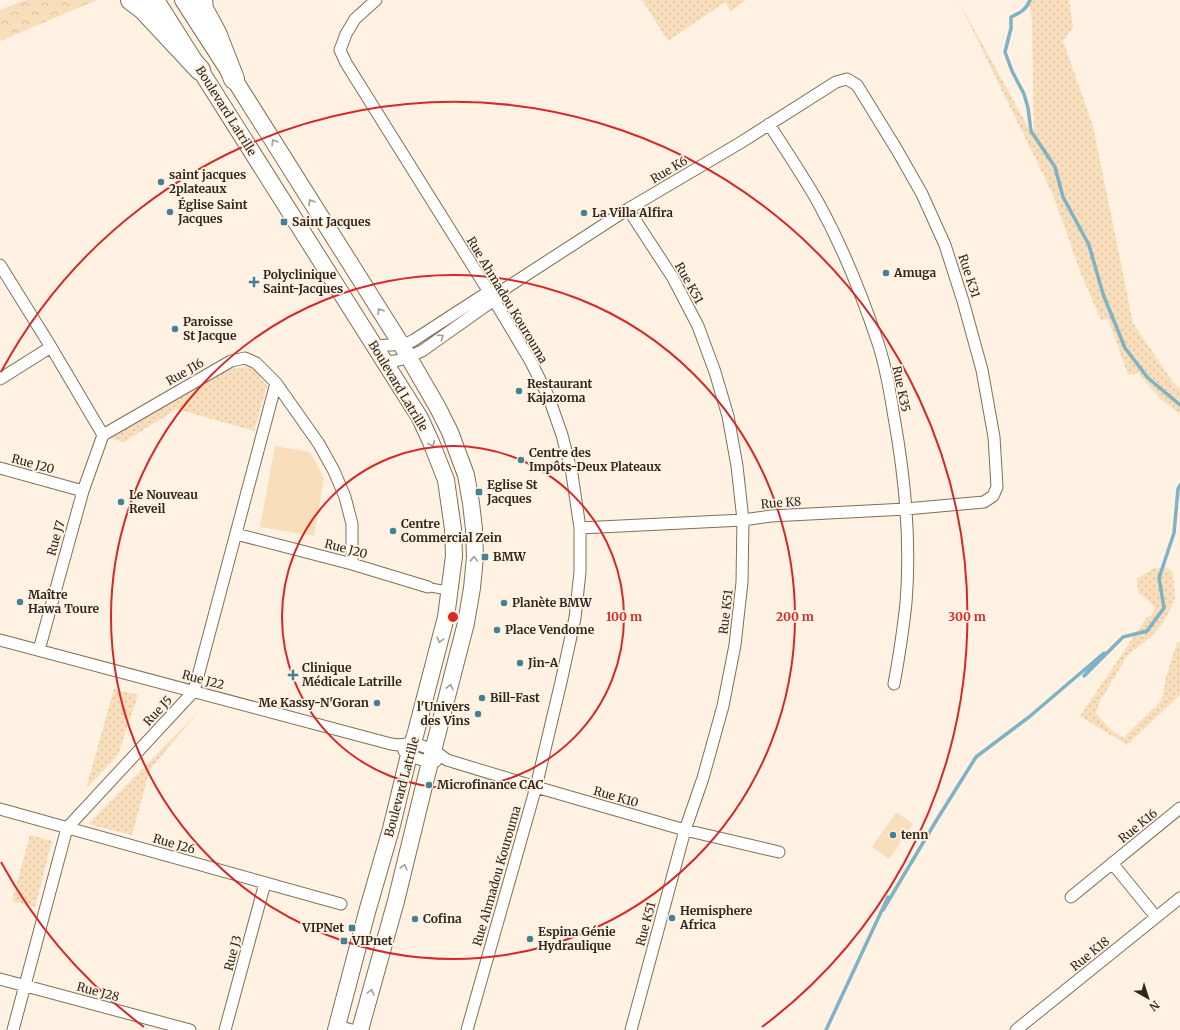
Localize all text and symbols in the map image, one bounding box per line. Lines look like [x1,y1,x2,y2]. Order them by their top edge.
street label: Boulevard Latrille [193,63,260,158]
one-way arrow [271,139,278,146]
street label: Rue K6 [648,153,690,186]
place label: saint jacques 2plateaux [169,167,246,196]
marker: saint jacques 2plateaux [156,177,166,187]
place label: Église Saint Jacques [177,196,248,226]
one-way arrow [308,199,315,206]
place label: La Villa Alfira [592,205,673,220]
marker: Église Saint Jacques [165,207,175,217]
marker: La Villa Alfira [579,208,589,218]
place label: Saint Jacques [292,214,371,229]
marker: Saint Jacques [279,217,289,227]
street label: Rue Ahmadou Kourouma [464,234,551,366]
street label: Rue K31 [955,252,984,300]
street label: Rue K51 [672,259,707,307]
place label: Amuga [893,265,936,280]
place label: Polyclinique Saint-Jacques [263,267,343,296]
marker: Amuga [881,268,891,278]
marker: Polyclinique Saint-Jacques [248,276,260,288]
one-way arrow [378,309,385,316]
place label: Paroisse St Jacque [183,314,237,343]
marker: Paroisse St Jacque [170,324,180,334]
one-way arrow [437,335,444,342]
street label: Boulevard Latrille [365,338,431,434]
street label: Rue J16 [163,355,206,388]
street label: Rue K35 [889,365,914,413]
place label: Restaurant Kajazoma [527,376,592,405]
marker: Restaurant Kajazoma [514,386,524,396]
one-way arrow [427,441,435,448]
place label: Centre des Impôts-Deux Plateaux [529,445,662,474]
street label: Rue J20 [10,451,56,476]
marker: Centre des Impôts-Deux Plateaux [516,455,526,465]
place label: Eglise St Jacques [486,477,538,506]
place label: Le Nouveau Reveil [129,487,198,516]
marker: Eglise St Jacques [474,487,484,497]
street label: Rue K8 [760,494,802,511]
marker: Le Nouveau Reveil [116,497,126,507]
place label: Centre Commercial Zein [401,516,502,545]
street label: Rue J7 [43,518,68,557]
marker: Centre Commercial Zein [388,526,398,536]
street label: Rue J20 [323,536,369,561]
place label: BMW [493,549,527,564]
marker: BMW [480,552,490,562]
one-way arrow [470,556,479,562]
place label: Maître Hawa Toure [28,587,100,616]
street label: Rue K51 [715,588,736,635]
place label: Planète BMW [512,595,593,610]
marker: Maître Hawa Toure [15,597,25,607]
marker: Planète BMW [499,598,509,608]
text: 100 m [606,609,642,624]
text: 200 m [776,609,814,624]
text: 300 m [948,609,986,624]
centre of rings [446,610,460,624]
place label: Place Vendome [505,622,595,637]
marker: Place Vendome [492,625,502,635]
one-way arrow [437,636,445,643]
place label: Jin-A [527,655,559,670]
marker: Jin-A [515,658,525,668]
place label: Clinique Médicale Latrille [302,660,402,689]
street label: Rue J22 [180,667,226,692]
marker: Clinique Médicale Latrille [287,669,299,681]
one-way arrow [445,683,454,690]
place label: Bill-Fast [490,690,540,705]
street label: Rue J5 [140,692,175,729]
marker: Bill-Fast [477,693,487,703]
place label: Me Kassy-N'Goran [259,695,369,710]
marker: Me Kassy-N'Goran [372,698,382,708]
place label: l'Univers des Vins [417,699,470,728]
marker: l'Univers des Vins [473,709,483,719]
street label: Boulevard Latrille [381,735,422,839]
place label: Microfinance CAC [437,777,544,792]
marker: Microfinance CAC [424,780,434,790]
street label: Rue K10 [592,783,641,810]
street label: Rue Ahmadou Kourouma [469,804,524,948]
street label: Rue K16 [1115,805,1160,846]
place label: tenn [901,827,928,842]
street label: Rue J26 [151,830,197,857]
marker: tenn [888,830,898,840]
one-way arrow [400,864,408,870]
street label: Rue K51 [632,900,659,948]
place label: Hemisphere Africa [679,903,753,932]
place label: Cofina [423,911,462,926]
marker: Hemisphere Africa [667,913,677,923]
marker: Cofina [410,914,420,924]
place label: VIPNet [301,920,344,935]
marker: VIPNet [347,923,357,933]
place label: Espina Génie Hydraulique [538,924,616,953]
street label: Rue J3 [221,933,244,972]
place label: VIPnet [351,933,393,948]
street label: Rue K18 [1067,933,1112,974]
marker: Espina Génie Hydraulique [525,934,535,944]
marker: VIPnet [339,936,349,946]
north arrow [1128,978,1168,1018]
street label: Rue J28 [75,979,121,1004]
one-way arrow [366,989,374,996]
text: N [1146,998,1162,1014]

